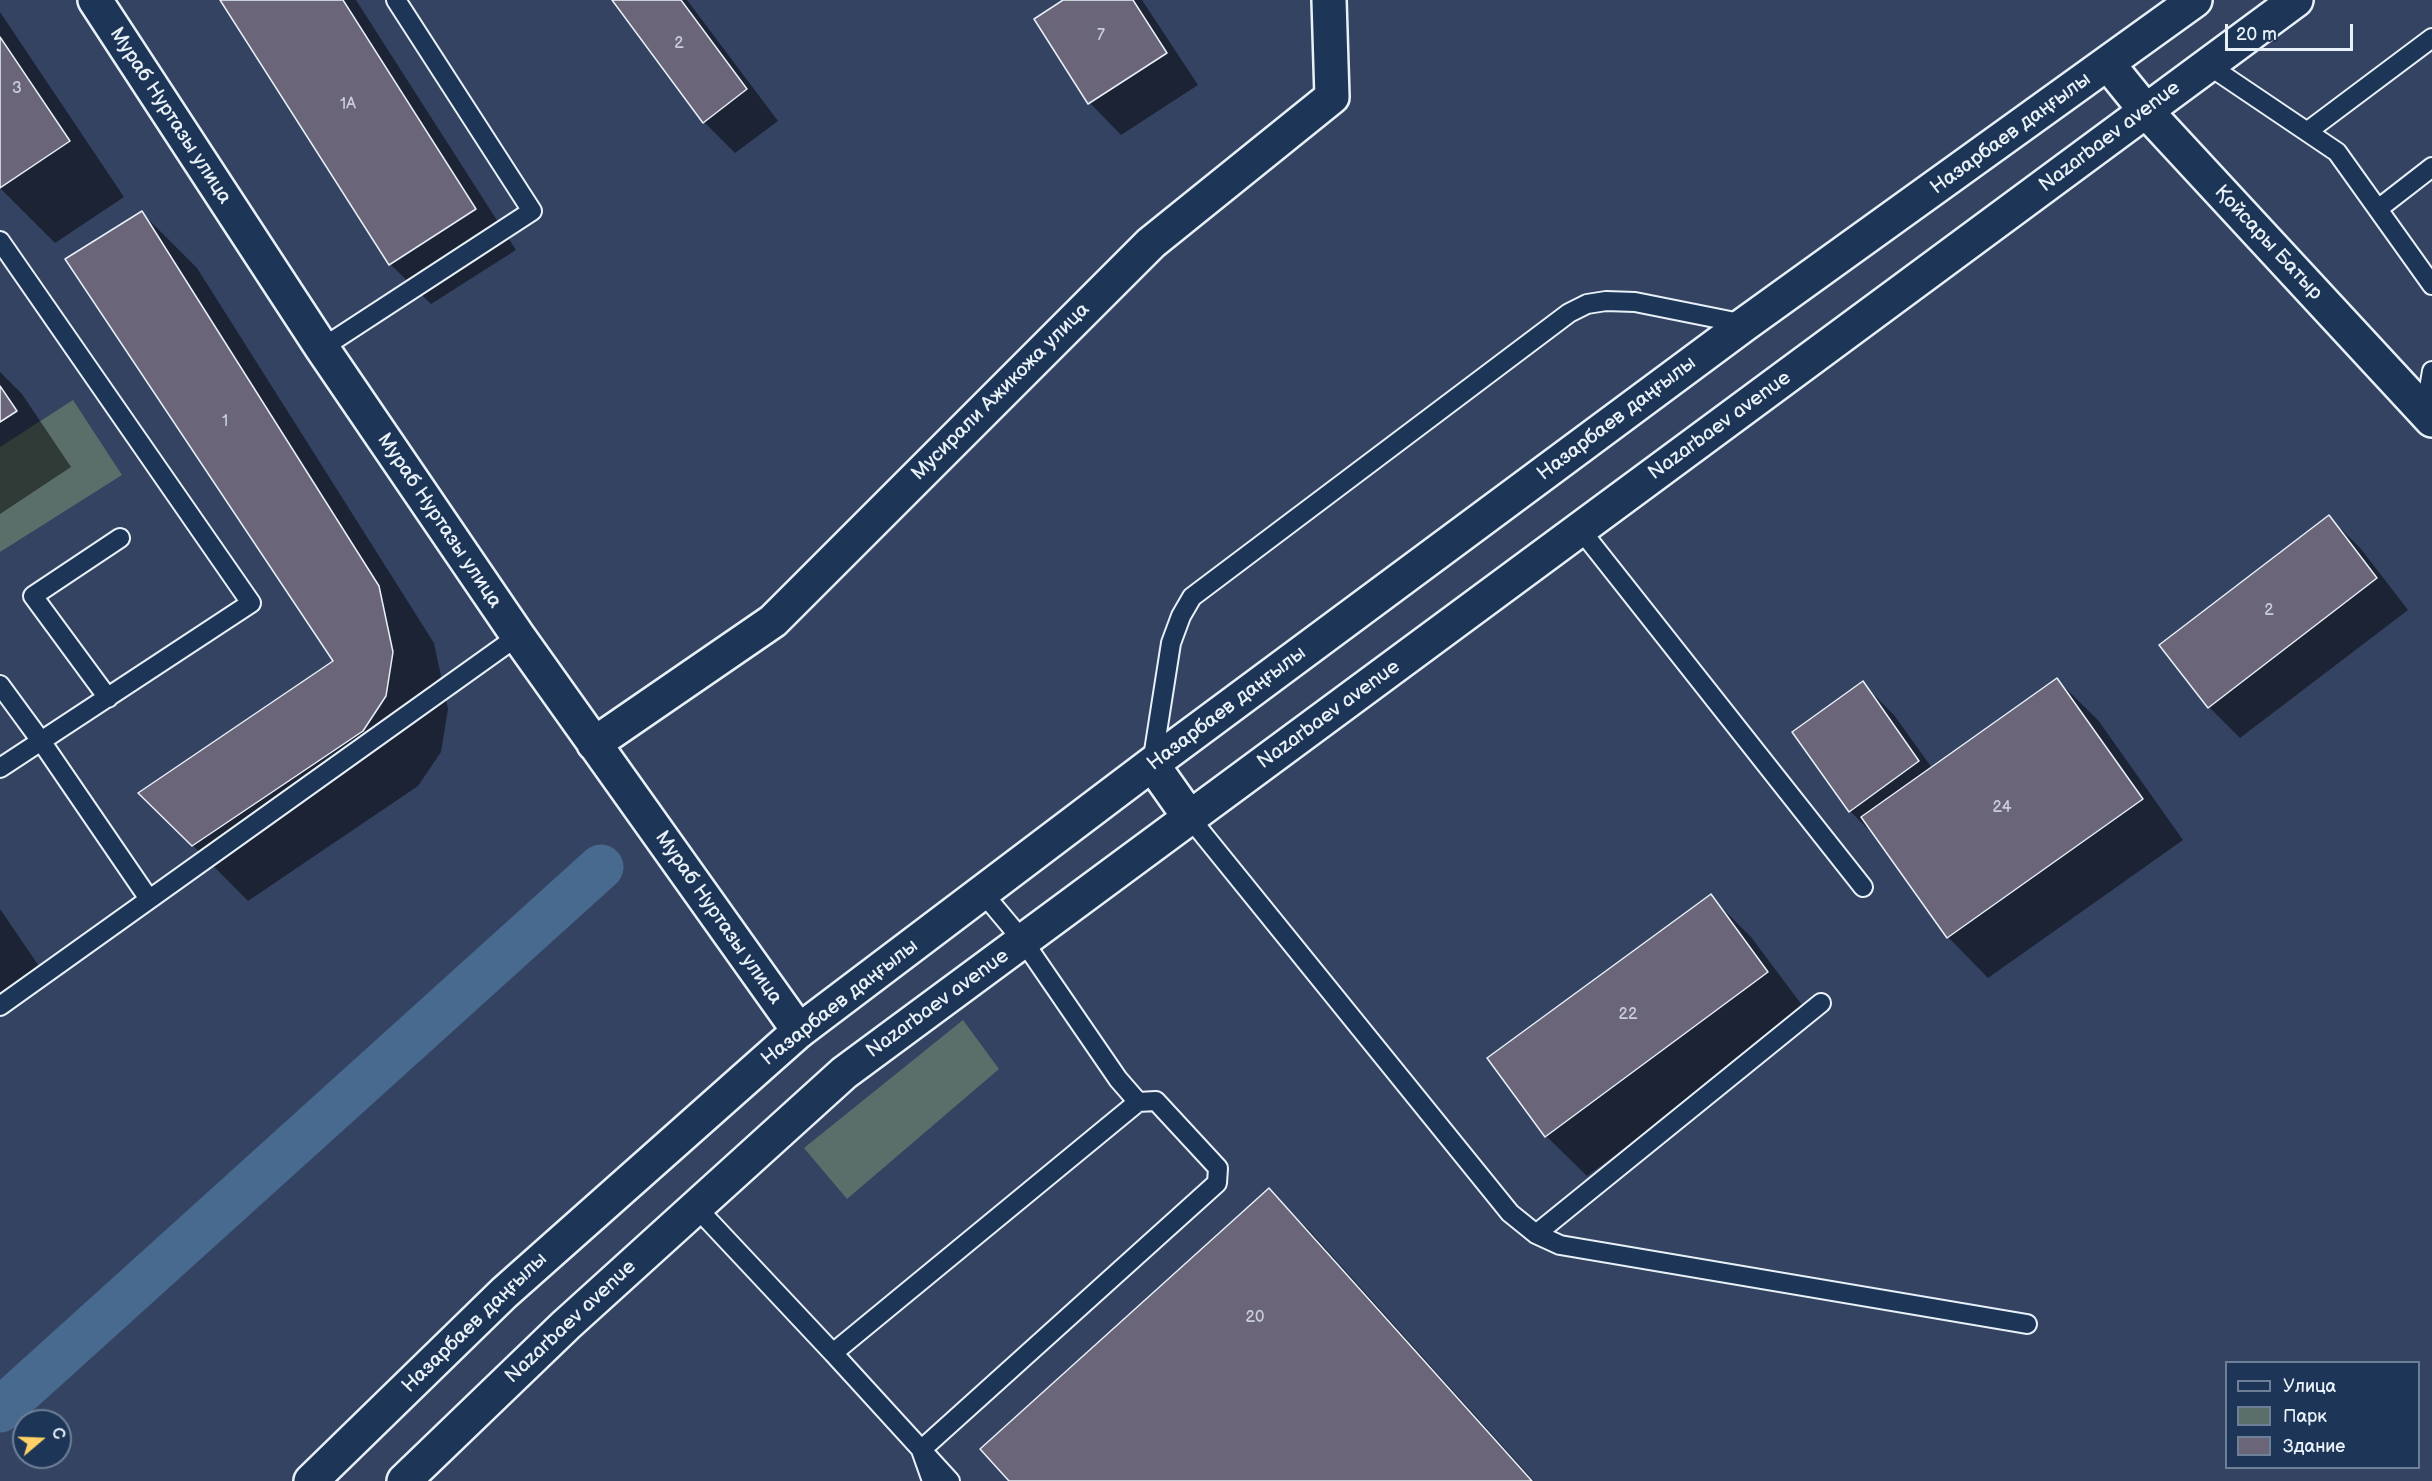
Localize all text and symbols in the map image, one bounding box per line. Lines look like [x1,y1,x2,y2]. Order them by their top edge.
scale bar [2228,12,2356,50]
street label: Мураб Нуртазы улица [104,23,236,209]
text: 20 m [2236,24,2277,45]
house number: 7 [1097,26,1105,46]
house number: 2 [674,34,684,54]
street label: Назарбаев даңғылы [1926,68,2096,200]
street label: Nazarbaev avenue [2035,76,2185,198]
house number: 3 [12,79,22,99]
house number: 1А [340,95,356,115]
street label: Қойсары Батыр [2209,181,2327,305]
street label: Мусирали Ажикожа улица [907,298,1095,486]
street label: Назарбаев даңғылы [1533,352,1701,486]
street label: Nazarbaev avenue [1644,366,1796,486]
house number: 1 [222,412,228,432]
street label: Мураб Нуртазы улица [372,429,506,613]
house number: 2 [2264,601,2274,621]
street label: Назарбаев даңғылы [1143,642,1311,776]
street label: Nazarbaev avenue [1253,655,1405,775]
house number: 24 [1993,798,2011,818]
street label: Мураб Нуртазы улица [649,827,787,1009]
street label: Назарбаев даңғылы [757,934,923,1072]
street label: Nazarbaev avenue [862,944,1014,1064]
house number: 22 [1619,1005,1637,1025]
street label: Назарбаев даңғылы [398,1248,552,1398]
street label: Nazarbaev avenue [501,1255,641,1389]
house number: 20 [1246,1308,1264,1328]
legend [2225,1361,2420,1469]
text: Улица [2283,1376,2336,1397]
text: Парк [2283,1406,2327,1427]
north arrow [12,1409,72,1469]
text: С [47,1425,68,1442]
text: Здание [2283,1436,2345,1457]

